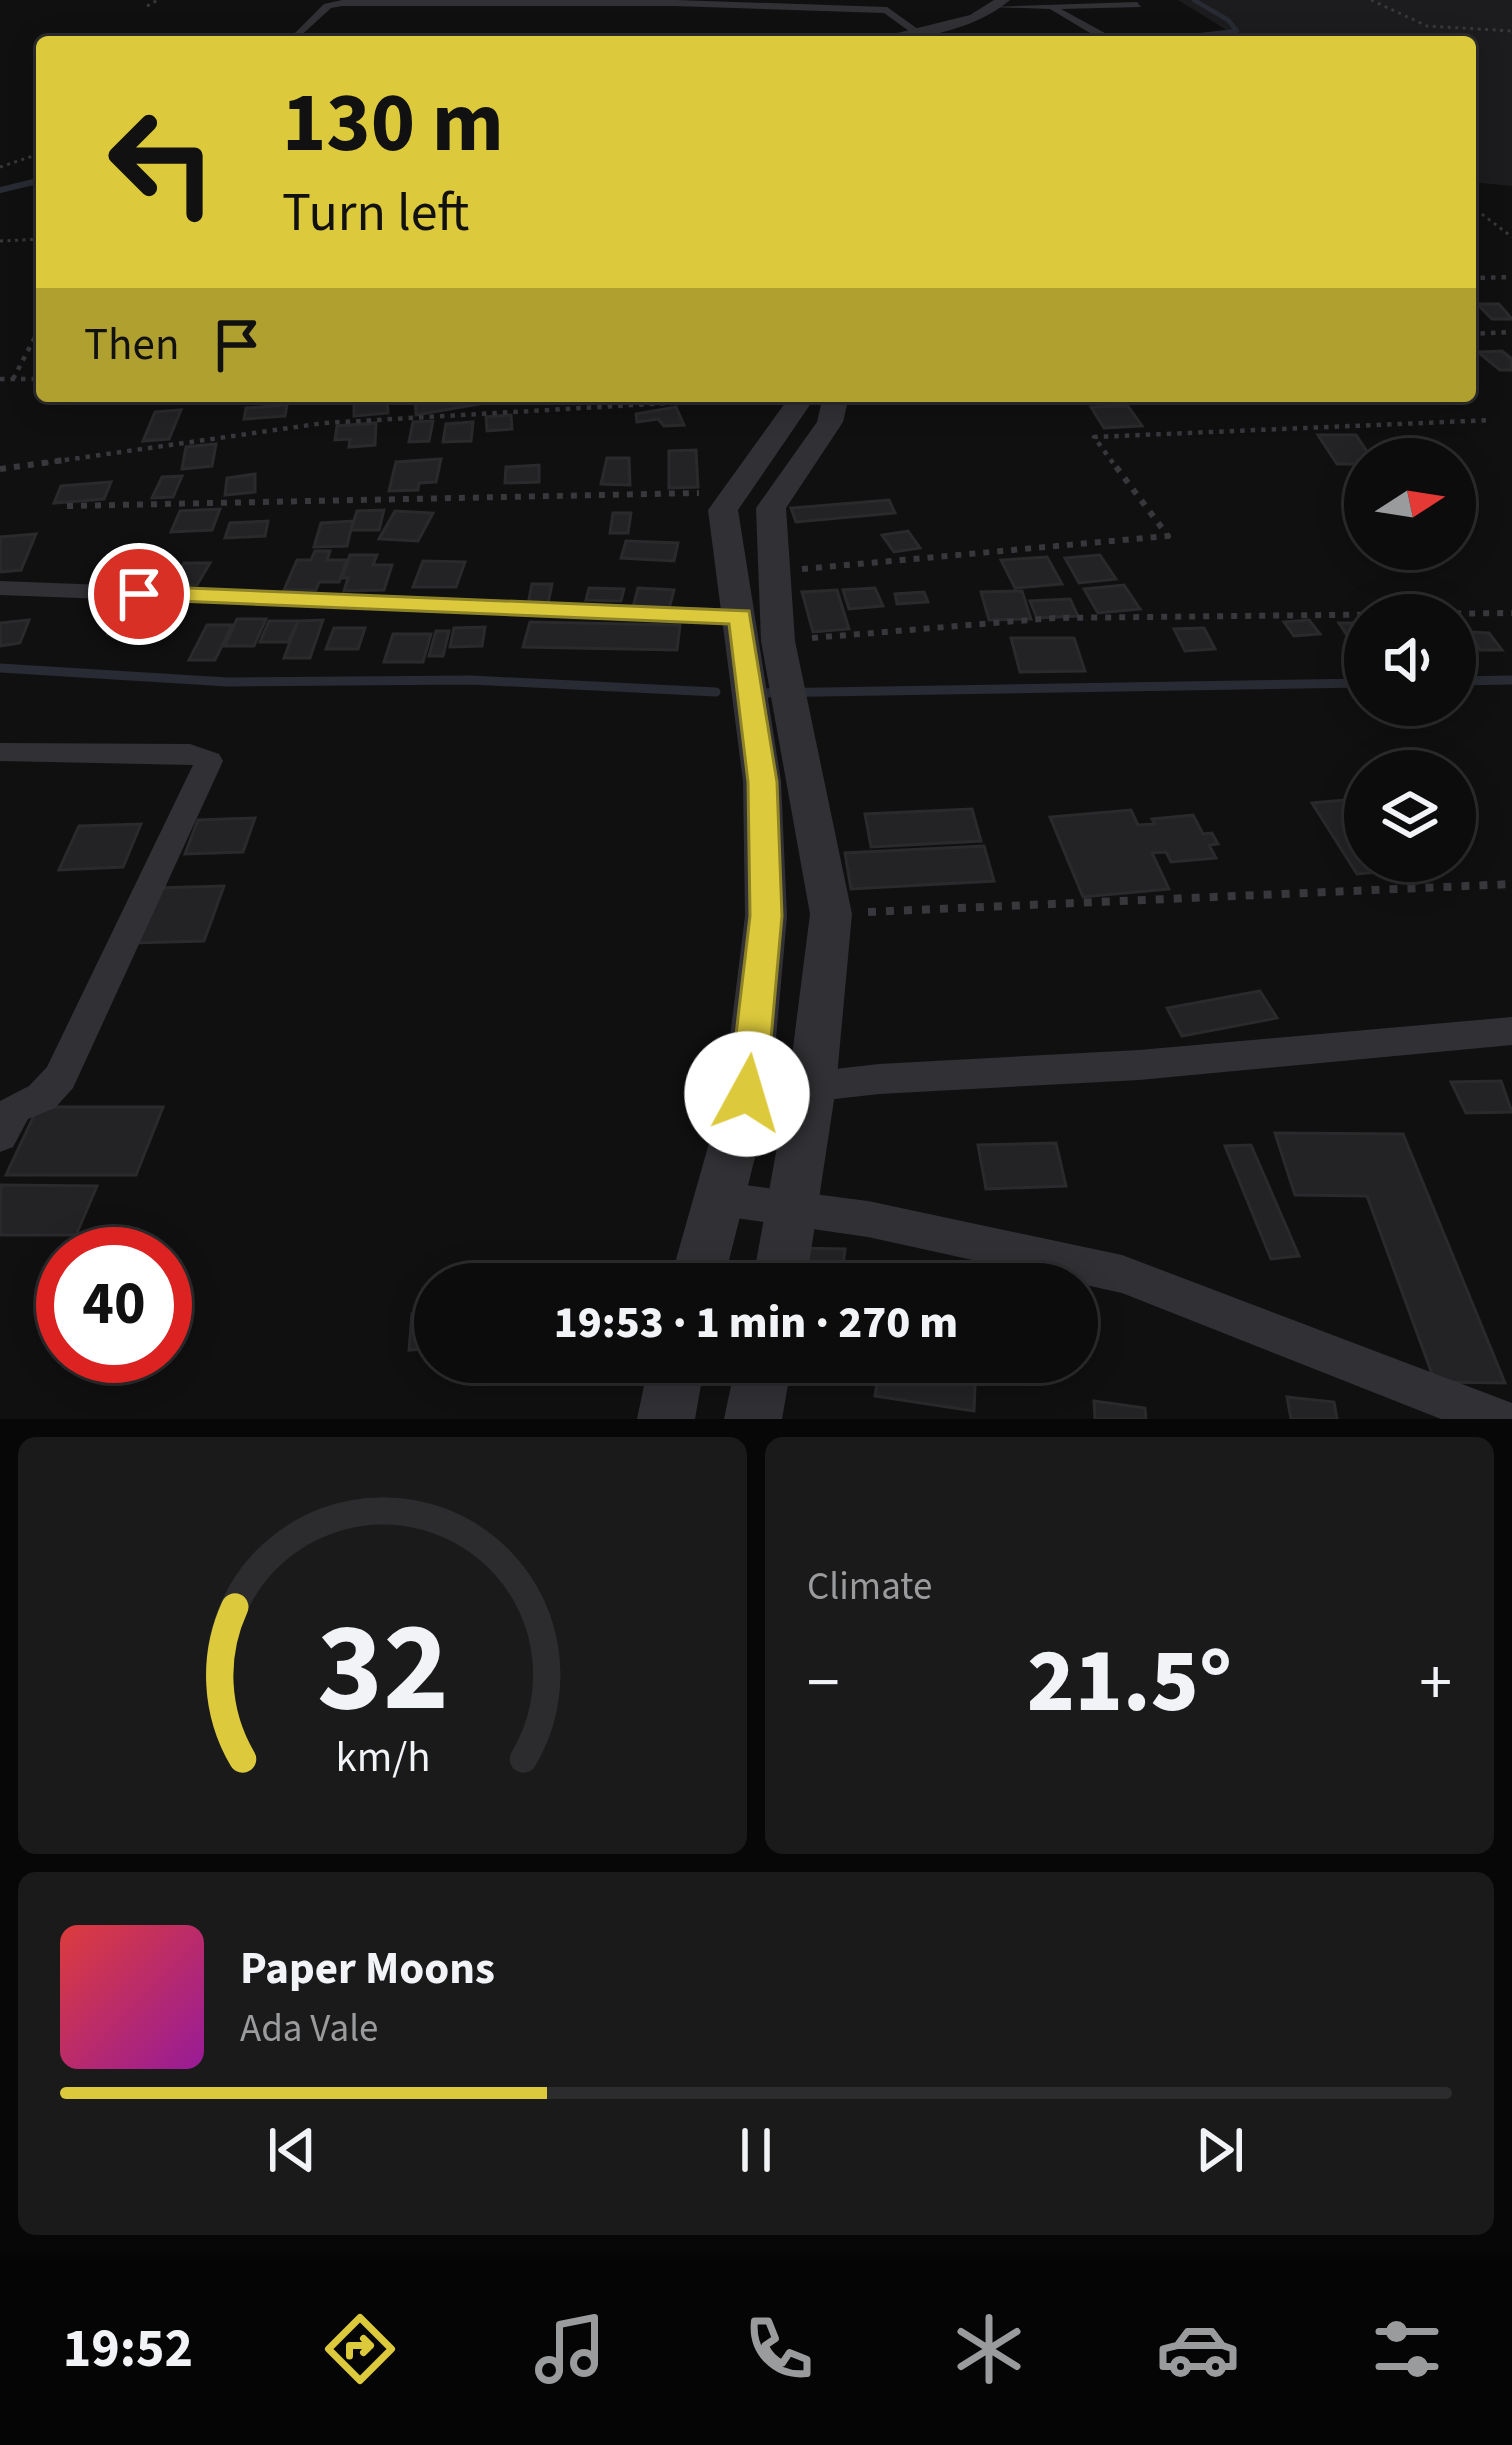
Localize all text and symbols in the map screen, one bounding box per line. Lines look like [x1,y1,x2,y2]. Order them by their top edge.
text: 130 m [282,64,504,184]
icon: left [84,84,240,240]
text: Turn left [282,175,469,252]
icon: arrive [204,312,270,378]
text: Then [84,313,180,377]
north arrow [1344,438,1476,570]
map controls [1344,438,1476,882]
pin [88,543,190,645]
icon: arrive [106,561,172,627]
button: sound [1344,594,1476,726]
button: layers [1344,750,1476,882]
position arrow [684,1031,810,1157]
speed limit sign: 40 [36,1227,192,1383]
text: 19:53 · 1 min · 270 m [554,1291,958,1355]
text: Climate [807,1559,932,1615]
text: 32 [317,1580,448,1758]
text: 21.5° [1027,1618,1232,1746]
text: − [807,1636,840,1730]
text: + [1419,1636,1452,1730]
text: km/h [335,1726,430,1787]
text: Paper Moons [240,1937,495,2001]
text: Ada Vale [240,2001,378,2057]
icon: previous [259,2117,325,2183]
icon: pause [723,2117,789,2183]
icon: next [1187,2117,1253,2183]
icon: directions [318,2307,402,2391]
icon: music [528,2307,612,2391]
icon: phone [737,2307,821,2391]
icon: climate [947,2307,1031,2391]
icon: car [1156,2307,1240,2391]
icon: filters [1365,2307,1449,2391]
text: 19:52 [63,2311,193,2388]

